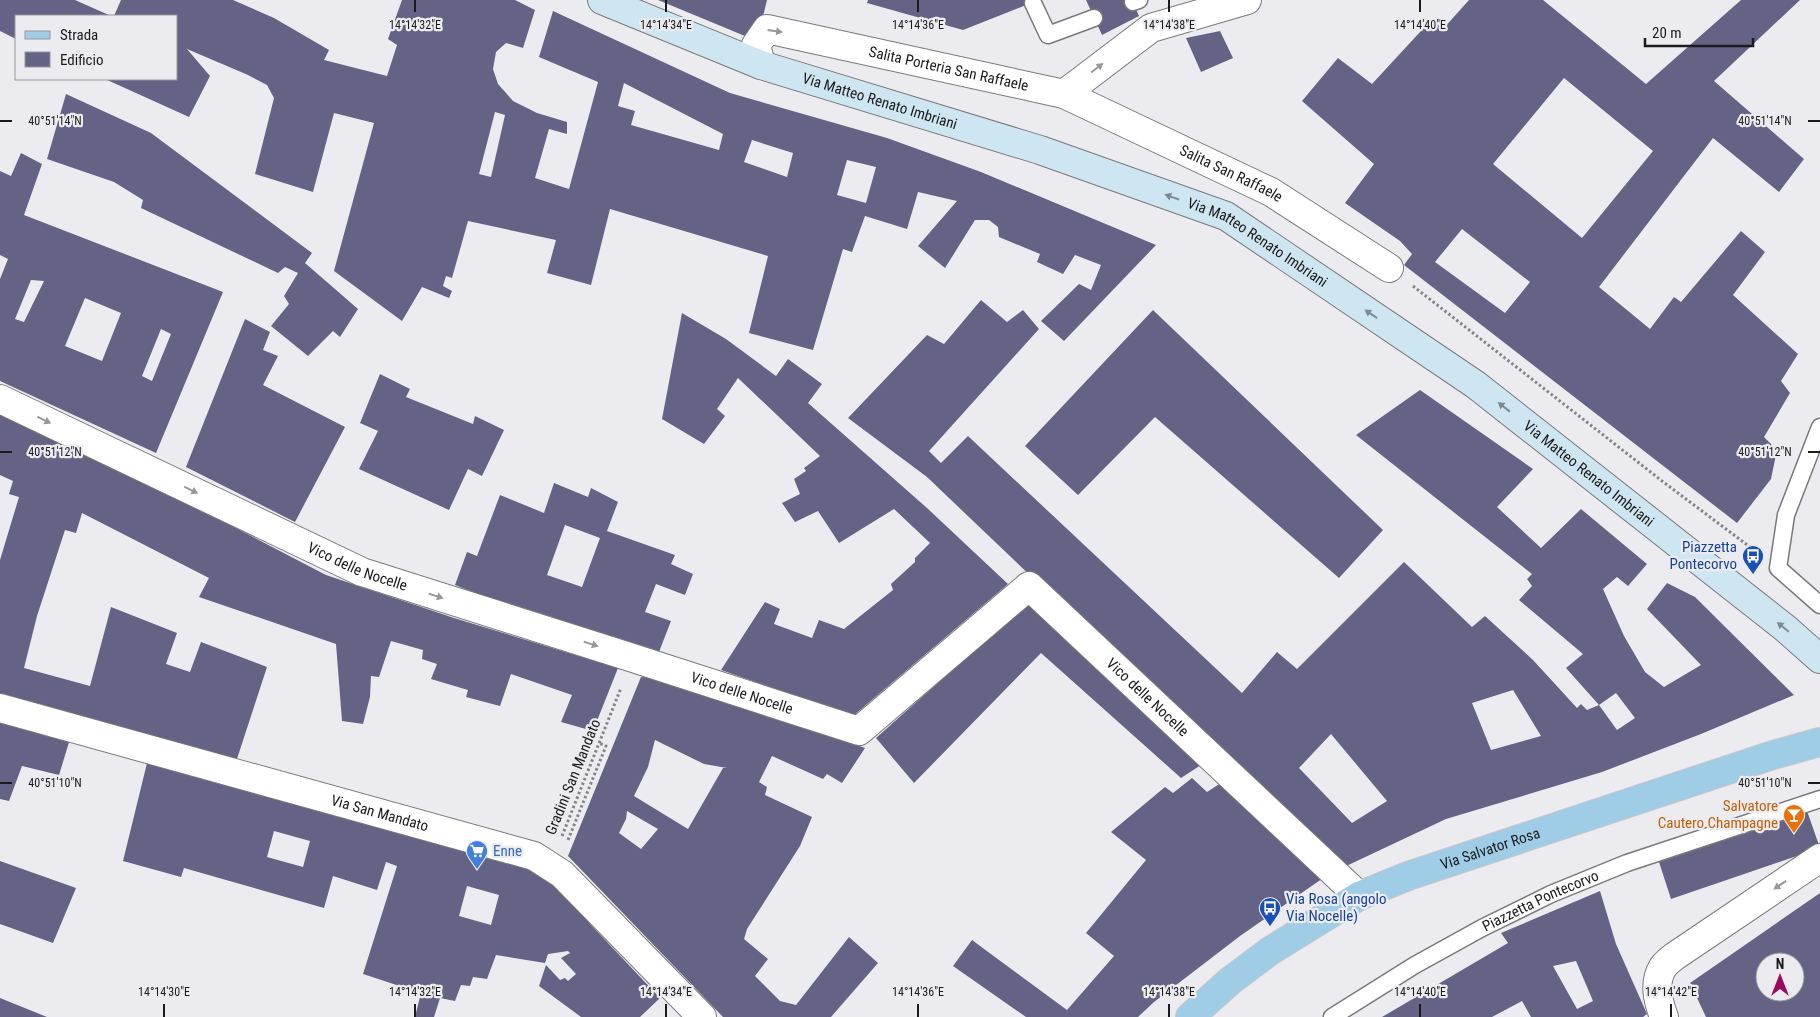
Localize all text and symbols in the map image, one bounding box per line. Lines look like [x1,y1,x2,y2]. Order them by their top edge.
legend [15,15,178,80]
scale bar [1645,15,1752,47]
text: 14°14'32"E [389,18,441,32]
text: 14°14'34"E [640,18,692,32]
text: 14°14'36"E [892,18,944,32]
text: 14°14'38"E [1143,18,1195,32]
text: 14°14'40"E [1394,18,1446,32]
text: 20 m [1652,24,1682,42]
text: Strada [60,26,98,44]
one-way arrow [768,27,784,35]
street label: Salita Porteria San Raffaele [867,43,1030,95]
text: Edificio [60,51,103,69]
one-way arrow [1090,63,1103,74]
street label: Via Matteo Renato Imbriani [800,69,960,133]
text: 40°51'14"N [28,114,82,128]
text: 40°51'14"N [1738,114,1792,128]
street label: Salita San Raffaele [1177,141,1286,206]
one-way arrow [1164,193,1179,201]
street label: Via Matteo Renato Imbriani [1185,194,1331,291]
one-way arrow [1364,309,1378,319]
one-way arrow [1498,401,1511,412]
one-way arrow [37,416,51,424]
street label: Via Matteo Renato Imbriani [1520,417,1658,531]
text: 40°51'12"N [28,445,82,459]
text: 40°51'12"N [1738,445,1792,459]
one-way arrow [183,486,198,495]
street label: Vico delle Nocelle [305,538,410,595]
place label: Piazzetta Pontecorvo [1670,538,1737,573]
bus stop icon: Piazzetta Pontecorvo [1741,544,1765,575]
one-way arrow [429,592,444,600]
one-way arrow [1777,621,1790,632]
one-way arrow [584,641,599,649]
street label: Vico delle Nocelle [1103,654,1192,740]
street label: Vico delle Nocelle [689,668,795,718]
street label: Gradini San Mandato [542,716,604,838]
text: 40°51'10"N [28,776,82,790]
text: 40°51'10"N [1738,776,1792,790]
street label: Via San Mandato [329,791,431,835]
place label: Salvatore Cautero Champagne [1658,797,1778,832]
bar icon: Salvatore Cautero Champagne [1782,803,1806,834]
street label: Via Salvator Rosa [1438,824,1542,874]
supermarket icon: Enne [465,839,489,870]
place label: Enne [493,842,522,860]
street label: Piazzetta Pontecorvo [1479,867,1601,935]
one-way arrow [1773,880,1786,890]
place label: Via Rosa (angolo Via Nocelle) [1286,890,1387,925]
bus stop icon: Via Rosa (angolo Via Nocelle) [1258,896,1282,927]
north arrow [1755,952,1805,1002]
text: N [1776,956,1784,972]
text: 14°14'30"E [138,985,190,999]
text: 14°14'32"E [389,985,441,999]
text: 14°14'34"E [640,985,692,999]
text: 14°14'36"E [892,985,944,999]
text: 14°14'38"E [1143,985,1195,999]
text: 14°14'40"E [1394,985,1446,999]
text: 14°14'42"E [1645,985,1697,999]

